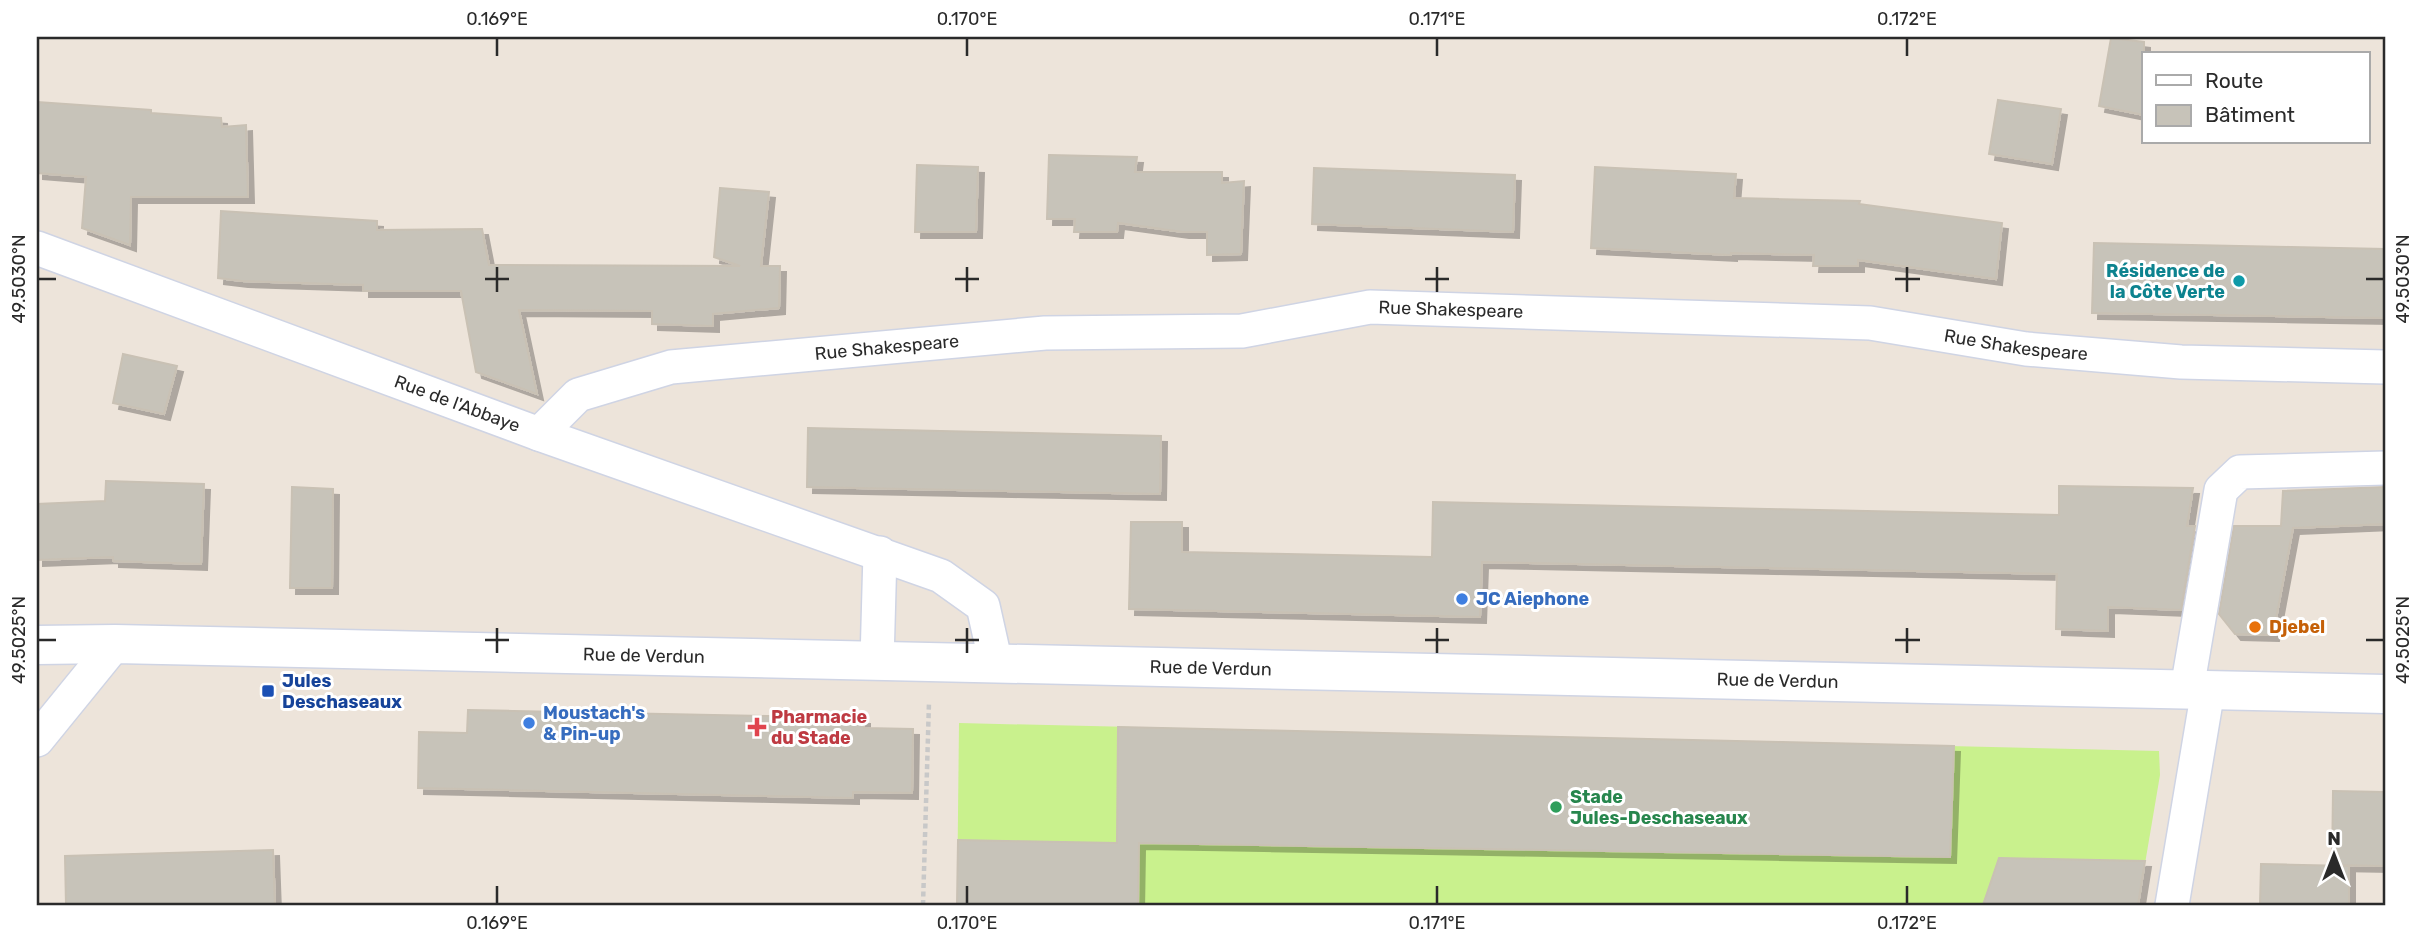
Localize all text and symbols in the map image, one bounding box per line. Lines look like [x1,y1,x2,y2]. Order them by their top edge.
text: 0.169°E [466,8,528,30]
text: 0.170°E [937,8,997,30]
text: 0.171°E [1408,8,1466,30]
text: 0.172°E [1877,8,1937,30]
legend [2142,52,2370,144]
text: Route [2205,68,2263,93]
text: Bâtiment [2205,102,2295,127]
text: 49.5030°N [8,235,30,323]
text: 49.5030°N [2392,235,2414,323]
place label: Résidence de la Côte Verte [2106,260,2225,303]
marker: Résidence de la Côte Verte [2231,273,2247,289]
street label: Rue Shakespeare [1378,296,1524,323]
street label: Rue Shakespeare [1942,325,2089,365]
street label: Rue Shakespeare [814,330,960,365]
street label: Rue de l'Abbaye [391,370,523,437]
place label: JC Aiephone [1476,588,1589,610]
marker: JC Aiephone [1454,591,1470,607]
text: 49.5025°N [8,596,30,684]
text: 49.5025°N [2392,596,2414,684]
place label: Djebel [2269,616,2325,638]
marker: Djebel [2247,619,2263,635]
street label: Rue de Verdun [583,643,705,668]
street label: Rue de Verdun [1150,656,1272,680]
street label: Rue de Verdun [1716,668,1839,693]
place label: Jules Deschaseaux [282,670,402,713]
marker: Jules Deschaseaux [260,683,276,699]
place label: Moustach's & Pin-up [543,702,645,745]
place label: Pharmacie du Stade [771,706,868,749]
marker: Moustach's & Pin-up [521,715,537,731]
marker: Pharmacie du Stade [749,719,765,735]
place label: Stade Jules-Deschaseaux [1570,786,1748,829]
marker: Stade Jules-Deschaseaux [1548,799,1564,815]
north arrow [2300,820,2370,890]
text: N [2327,827,2341,850]
text: 0.169°E [466,912,528,934]
text: 0.170°E [937,912,997,934]
text: 0.171°E [1408,912,1466,934]
text: 0.172°E [1877,912,1937,934]

